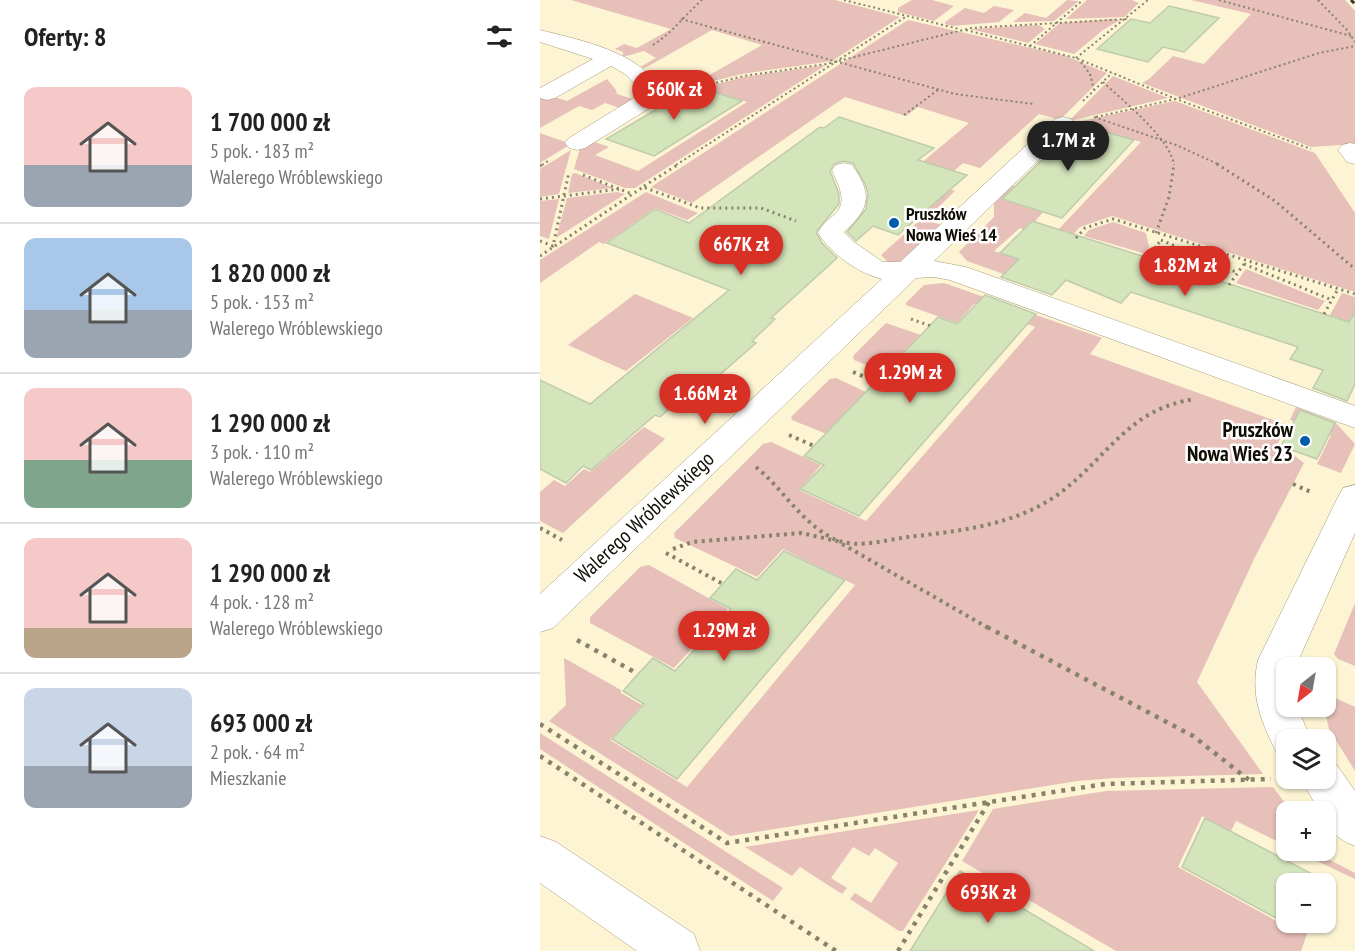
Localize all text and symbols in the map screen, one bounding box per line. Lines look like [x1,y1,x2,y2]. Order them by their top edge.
text: Oferty: 8 [24,20,106,53]
icon: filters [483,20,516,53]
pin: 560K zł [619,70,729,121]
text: 560K zł [646,76,702,102]
text: 1 700 000 zł [210,105,330,138]
icon: home [72,111,144,183]
pin: 1.7M zł [1013,121,1123,172]
text: 1.7M zł [1041,127,1095,153]
text: 5 pok. · 183 m² [210,138,314,164]
text: Walerego Wróblewskiego [210,164,383,190]
place label: Pruszków Nowa Wieś 14 [906,202,997,246]
marker: Pruszków Nowa Wieś 14 [887,216,901,230]
pin: 667K zł [686,225,796,276]
text: 667K zł [713,231,769,257]
pin: 1.82M zł [1123,246,1247,297]
text: 1.82M zł [1153,252,1217,278]
text: 1 820 000 zł [210,256,330,289]
icon: home [72,262,144,334]
text: 5 pok. · 153 m² [210,289,314,315]
text: Walerego Wróblewskiego [210,315,383,341]
pin: 1.29M zł [848,353,972,404]
text: 1.29M zł [878,359,942,385]
pin: 1.66M zł [643,374,767,425]
text: 1.66M zł [673,380,737,406]
text: 1 290 000 zł [210,406,330,439]
icon: home [72,412,144,484]
place label: Pruszków Nowa Wieś 23 [1187,416,1293,467]
marker: Pruszków Nowa Wieś 23 [1298,434,1312,448]
text: 3 pok. · 110 m² [210,439,314,465]
street label: Walerego Wróblewskiego [568,445,720,589]
text: Walerego Wróblewskiego [210,465,383,491]
text: 1 290 000 zł [210,556,330,589]
icon: home [72,562,144,634]
text: 4 pok. · 128 m² [210,589,314,615]
pin: 1.29M zł [662,611,786,662]
text: Walerego Wróblewskiego [210,615,383,641]
text: 1.29M zł [692,617,756,643]
north arrow [1276,657,1336,717]
map controls [1276,657,1336,933]
text: 693 000 zł [210,706,312,739]
icon: home [72,712,144,784]
button: layers [1276,729,1336,789]
text: 2 pok. · 64 m² [210,739,305,765]
text: Mieszkanie [210,765,286,791]
button: + [1276,801,1336,861]
pin: 693K zł [933,873,1043,924]
button: − [1276,873,1336,933]
text: 693K zł [960,879,1016,905]

